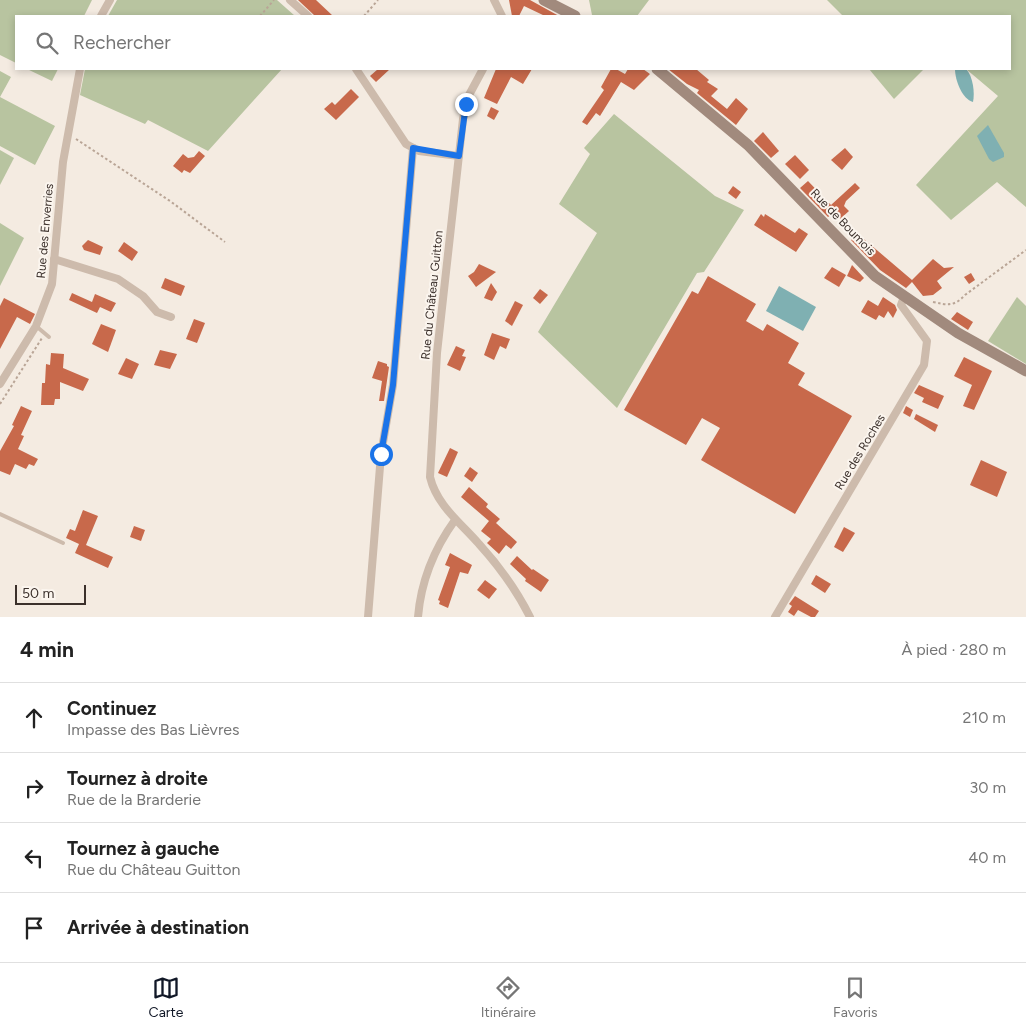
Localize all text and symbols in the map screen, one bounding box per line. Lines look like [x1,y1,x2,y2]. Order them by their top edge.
search box [15,15,1011,70]
icon: search [33,29,61,57]
text: Rechercher [73,31,171,54]
route end [455,93,478,116]
street label: Rue des Enverries [34,183,56,279]
street label: Rue de Boumois [808,186,878,258]
street label: Rue du Château Guitton [418,229,446,360]
street label: Rue des Roches [832,411,888,492]
route start [370,443,393,466]
scale bar [15,582,86,605]
text: 50 m [22,585,54,602]
text: 4 min [20,637,74,662]
text: À pied · 280 m [901,640,1006,659]
text: Continuez [67,697,156,720]
icon: ahead [20,704,48,732]
text: 210 m [963,708,1006,727]
text: Impasse des Bas Lièvres [67,720,240,739]
text: Tournez à droite [67,767,208,790]
icon: right [20,774,48,802]
text: 30 m [969,778,1006,797]
text: Rue de la Brarderie [67,790,201,809]
text: Tournez à gauche [67,837,219,860]
icon: left [20,844,48,872]
text: 40 m [968,848,1006,867]
text: Rue du Château Guitton [67,860,240,879]
icon: arrive [20,914,48,942]
text: Arrivée à destination [67,916,249,939]
tab: Carte [149,974,183,1021]
tab: Itinéraire [481,974,536,1021]
tab: Favoris [833,974,877,1021]

